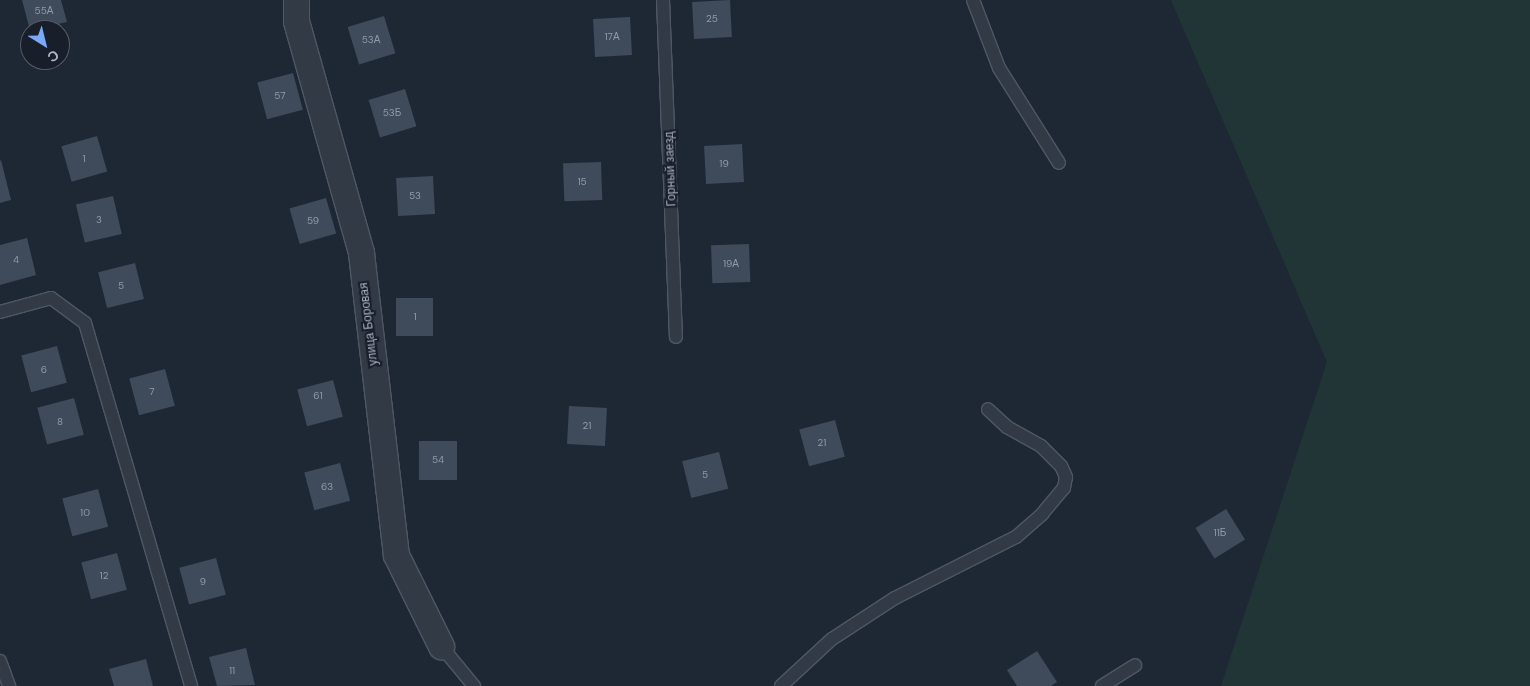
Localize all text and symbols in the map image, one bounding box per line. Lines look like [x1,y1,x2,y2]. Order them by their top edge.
house number: 55А [35,5,53,17]
house number: 25 [706,13,718,25]
north arrow [20,20,70,70]
house number: 17А [604,31,620,43]
house number: 53А [362,34,380,46]
text: С [44,46,63,67]
house number: 57 [274,90,286,102]
house number: 53Б [383,107,401,119]
street label: Горный заезд [662,131,680,207]
house number: 1 [82,153,86,165]
house number: 19 [719,158,729,170]
house number: 15 [577,176,587,188]
house number: 53 [409,190,421,202]
house number: 3 [96,214,102,226]
house number: 59 [307,215,319,227]
house number: 4 [13,254,19,266]
house number: 19А [723,258,739,270]
house number: 5 [118,280,124,292]
street label: улица Боровая [357,282,381,366]
house number: 1 [413,311,417,323]
house number: 6 [41,364,47,376]
house number: 7 [149,386,155,398]
house number: 61 [313,390,323,402]
house number: 8 [57,416,63,428]
house number: 21 [583,420,591,432]
house number: 21 [818,437,826,449]
house number: 54 [432,454,444,466]
house number: 5 [702,469,708,481]
house number: 63 [321,481,333,493]
house number: 10 [80,507,90,519]
house number: 11Б [1214,527,1226,539]
house number: 12 [100,570,108,582]
house number: 9 [200,576,206,588]
house number: 11 [229,665,235,677]

